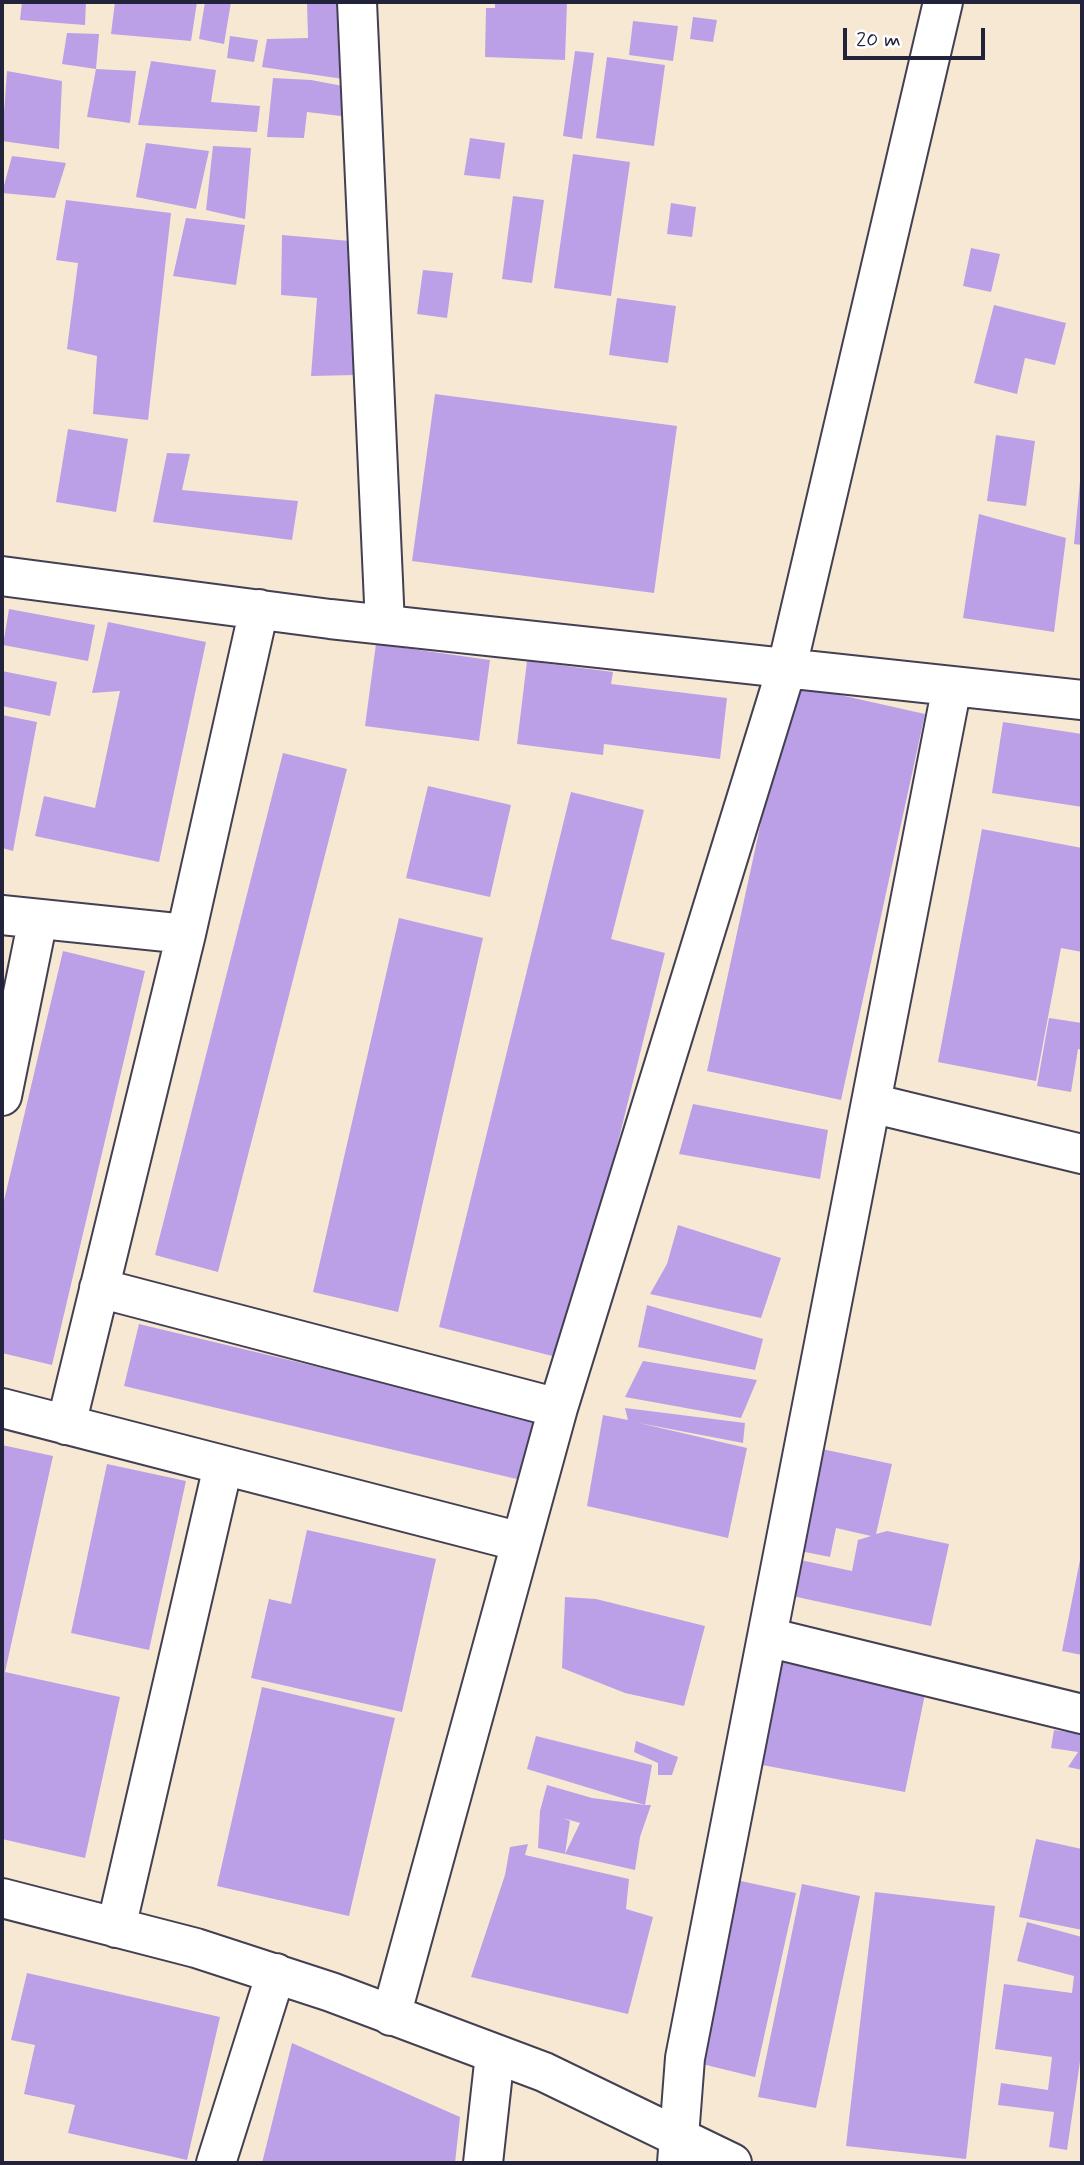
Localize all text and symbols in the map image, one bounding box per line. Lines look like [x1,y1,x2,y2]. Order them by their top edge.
scale bar [846,14,988,58]
text: 20 m [856,26,901,54]

